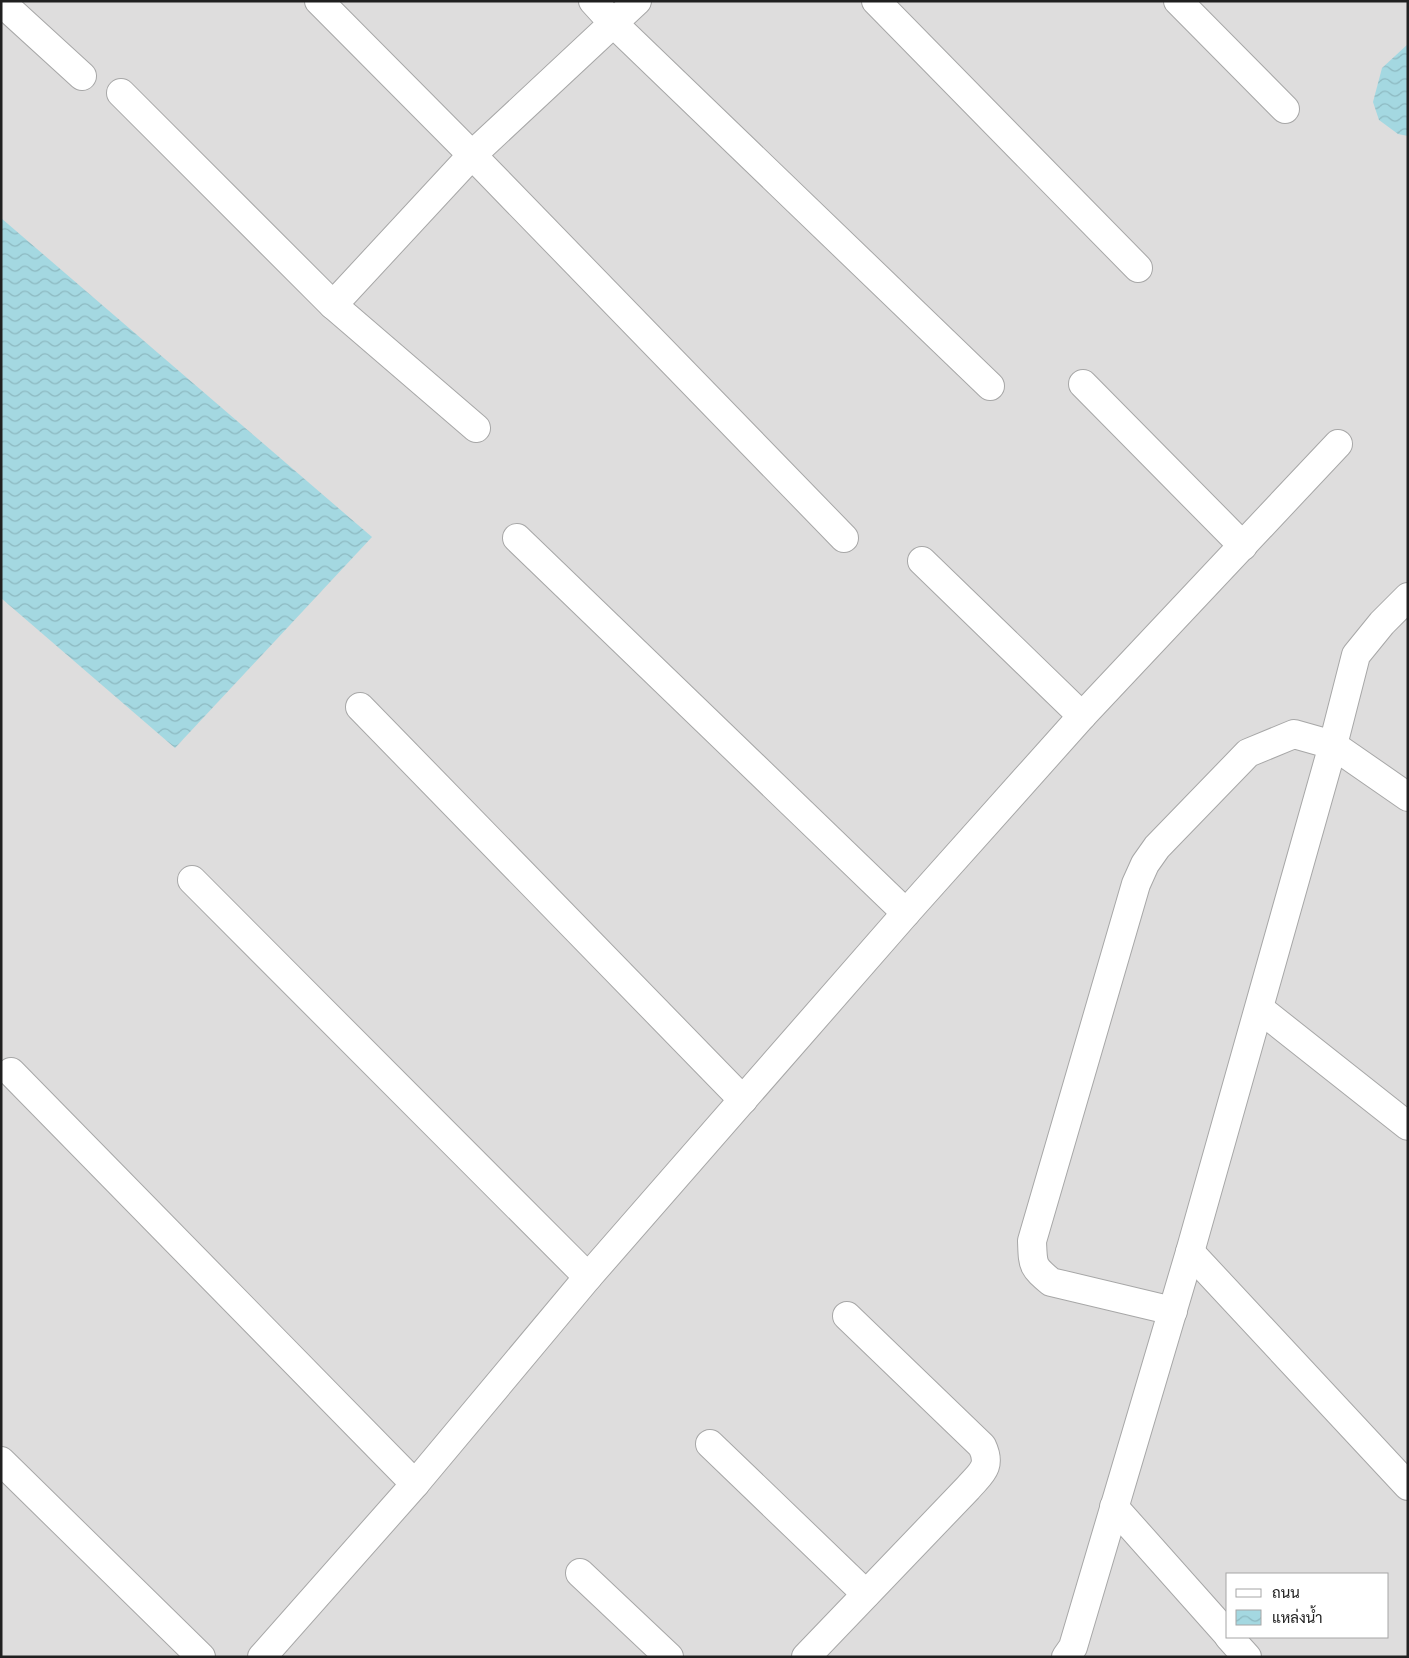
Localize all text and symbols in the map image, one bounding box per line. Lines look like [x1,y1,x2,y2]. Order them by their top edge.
legend [1226,1573,1389,1638]
text: ถนน [1272,1583,1300,1602]
text: แหล่งน้ำ [1272,1605,1323,1627]

